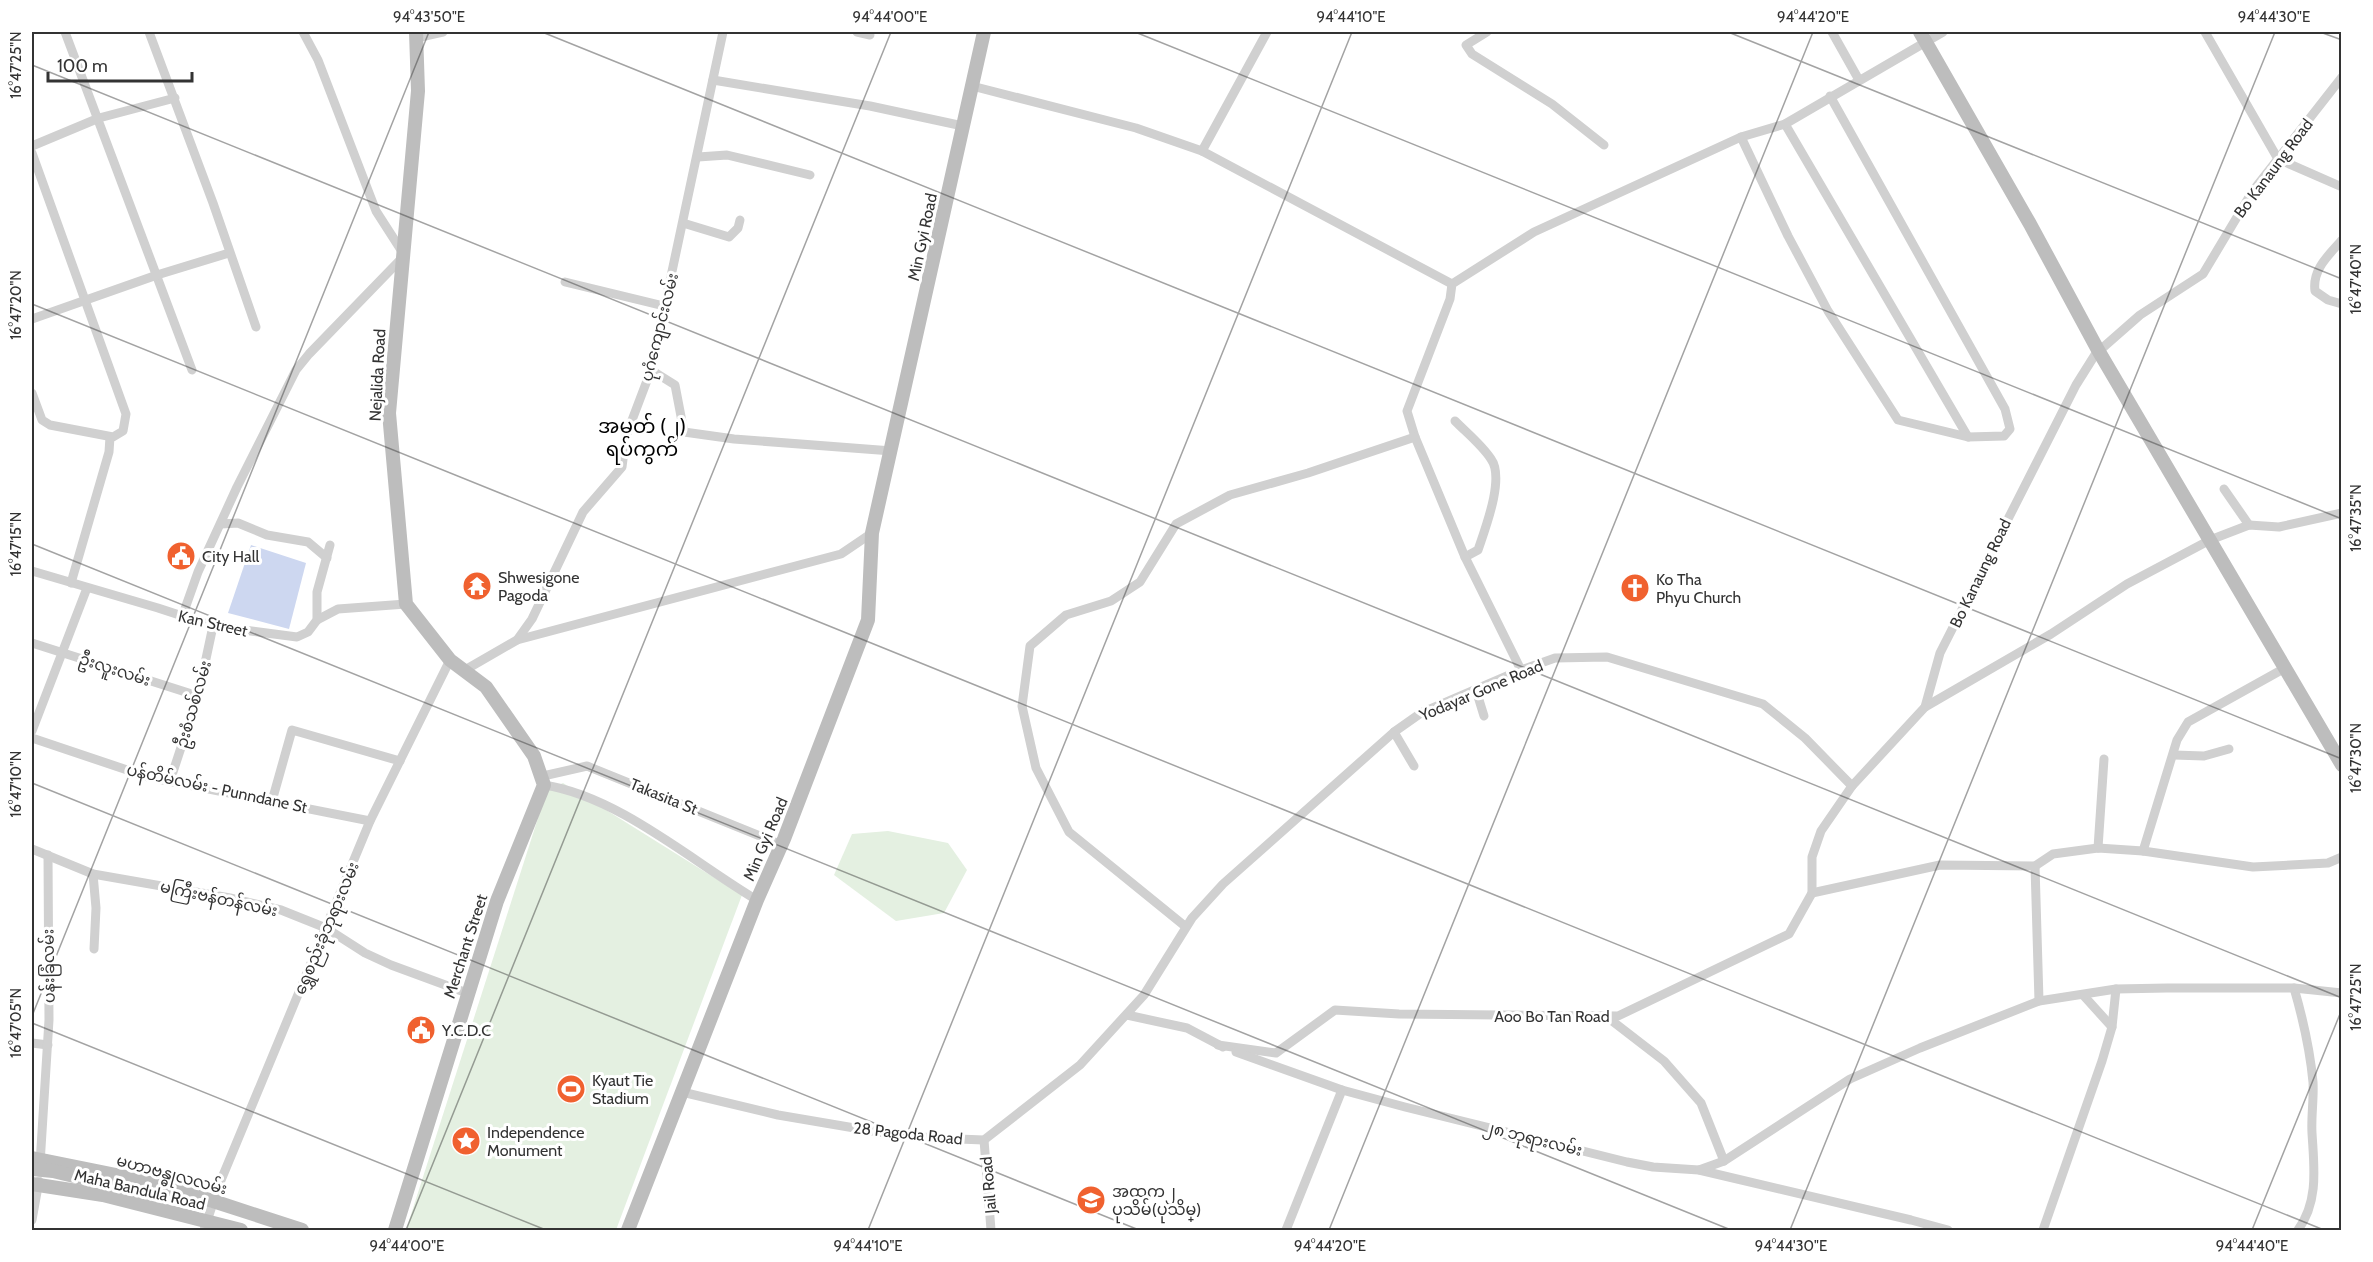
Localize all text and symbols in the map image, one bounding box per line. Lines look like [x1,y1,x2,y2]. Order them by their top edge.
text: 94°43'50"E [393,8,465,26]
text: 94°44'00"E [853,8,927,26]
text: 94°44'10"E [1316,8,1386,26]
text: 94°44'20"E [1777,8,1849,26]
text: 94°44'30"E [2238,8,2310,26]
text: 16°47'25"N [7,31,25,99]
scale bar [48,45,192,83]
text: 100 m [57,55,108,77]
street label: Bo Kanaung Road [2230,115,2317,222]
street label: Min Gyi Road [904,192,941,283]
text: 16°47'40"N [2347,244,2365,314]
text: 16°47'20"N [7,270,25,340]
street label: ပုဂံကျောင်းလမ်း [635,270,687,385]
street label: Nejalida Road [366,328,389,422]
district label: အမှတ် (၂) ရပ်ကွက် [598,412,686,465]
text: 16°47'35"N [2347,484,2365,552]
text: 16°47'15"N [7,512,25,576]
street label: Bo Kanaung Road [1946,516,2015,631]
public building icon: City Hall [165,540,197,572]
place label: City Hall [202,547,259,566]
place label: Shwesigone Pagoda [498,568,579,605]
temple icon: Shwesigone Pagoda [461,570,493,602]
place label: Ko Tha Phyu Church [1656,570,1741,607]
church icon: Ko Tha Phyu Church [1619,572,1651,604]
street label: Kan Street [176,606,250,641]
street label: ဦးလူးလမ်း [75,647,154,695]
street label: Yodayar Gone Road [1416,656,1546,725]
street label: ဦးစံသစ်လမ်း [170,658,219,751]
text: 16°47'30"N [2347,723,2365,793]
text: 16°47'10"N [7,751,25,817]
street label: ပန်တိမ်လမ်း - Punndane St [124,758,310,821]
street label: Takasita St [627,774,701,819]
street label: Min Gyi Road [739,794,792,884]
street label: ရွှေစည်းခုံဘုရားလမ်း [288,858,368,999]
street label: မကြီးဗန်တန်လမ်း [158,875,280,924]
street label: Merchant Street [440,891,491,1001]
street label: ပန်းခြံလမ်း [36,929,63,1003]
text: 16°47'25"N [2347,963,2365,1031]
text: 16°47'05"N [7,988,25,1058]
street label: Aoo Bo Tan Road [1494,1007,1610,1026]
public building icon: Y.C.D.C [405,1014,437,1046]
place label: Y.C.D.C [441,1021,491,1040]
place label: Kyaut Tie Stadium [592,1071,653,1108]
sports icon: Kyaut Tie Stadium [555,1073,587,1105]
street label: ၂၈ ဘုရားလမ်း [1480,1115,1585,1165]
street label: 28 Pagoda Road [852,1118,964,1149]
place label: Independence Monument [487,1123,584,1160]
place icon: Independence Monument [450,1125,482,1157]
street label: မဟာဗန္ဓုလလမ်း [113,1149,230,1203]
street label: Jail Road [977,1156,1001,1215]
street label: Maha Bandula Road [73,1165,207,1214]
place label: အထက၂ ပုသိမ်(ပုသိမ္) [1112,1182,1201,1224]
school or university icon: အထက၂ ပုသိမ်(ပုသိမ္) [1075,1184,1107,1216]
text: 94°44'00"E [370,1237,444,1255]
text: 94°44'10"E [833,1237,903,1255]
text: 94°44'20"E [1294,1237,1366,1255]
text: 94°44'30"E [1755,1237,1827,1255]
text: 94°44'40"E [2216,1237,2288,1255]

